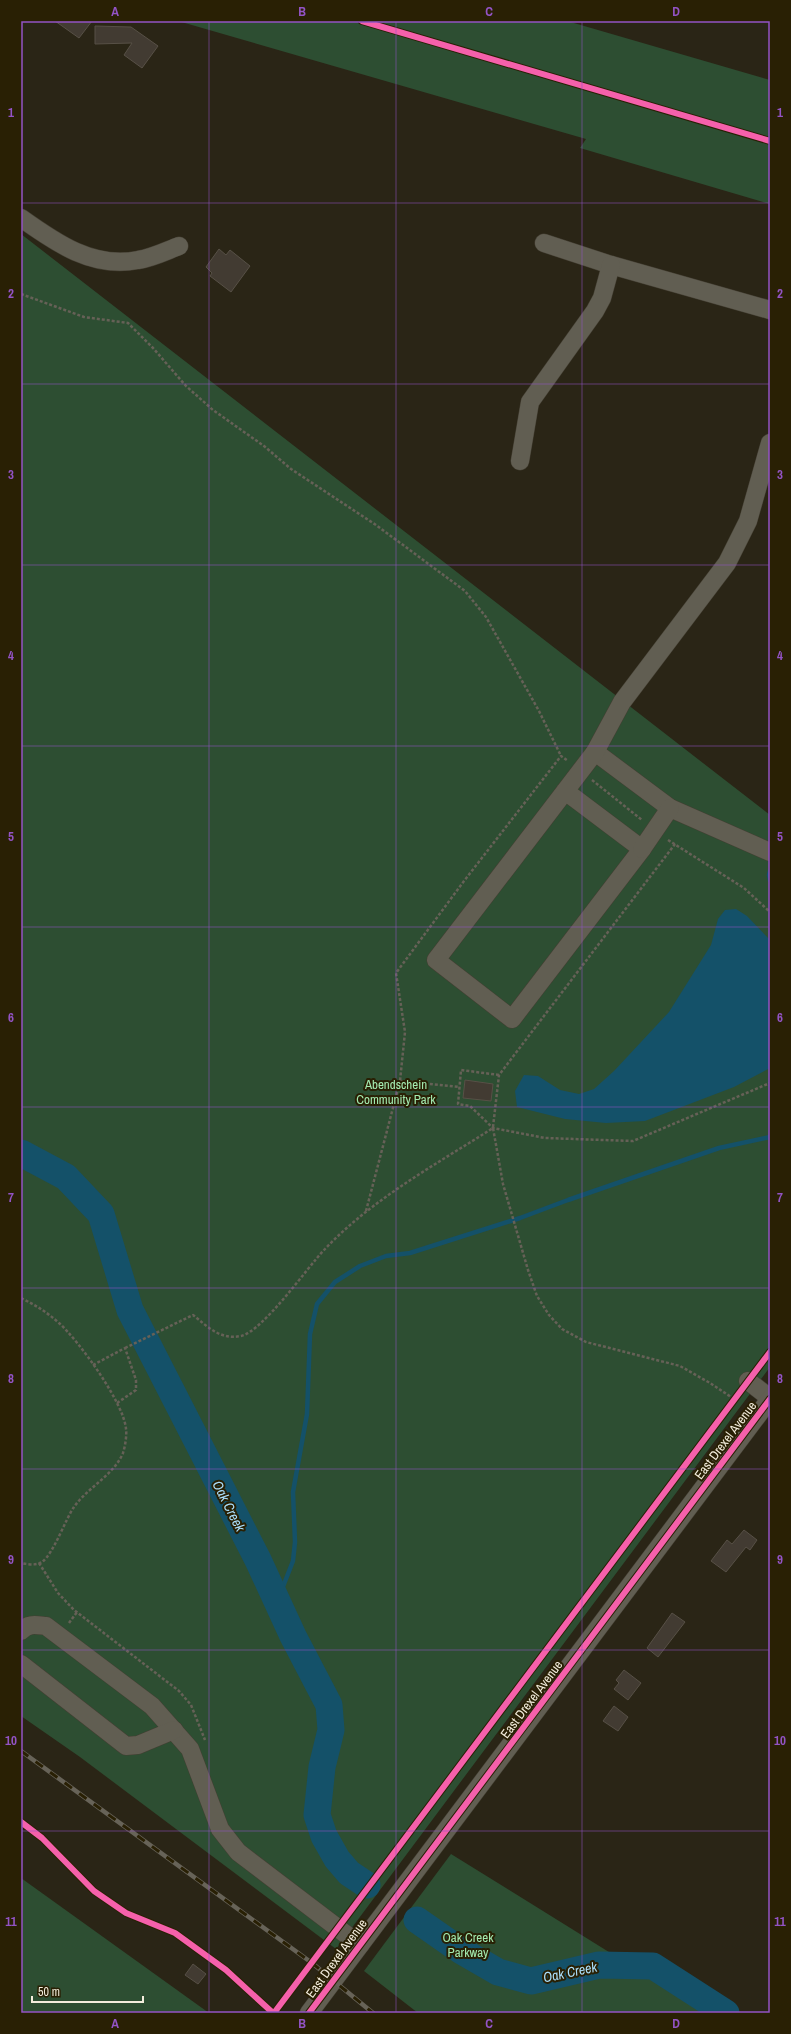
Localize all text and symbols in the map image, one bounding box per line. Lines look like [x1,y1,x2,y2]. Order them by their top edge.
text: A [111,3,119,20]
text: B [298,3,306,20]
text: C [485,3,493,20]
text: D [672,3,680,20]
text: 1 [8,104,14,121]
text: 1 [777,104,783,121]
text: 2 [8,285,14,302]
text: 2 [777,285,783,302]
text: 3 [8,466,14,483]
text: 3 [777,466,783,483]
text: 4 [8,647,14,664]
text: 4 [777,647,783,664]
text: 5 [8,828,14,845]
text: 5 [777,828,783,845]
text: 6 [8,1009,14,1026]
text: 6 [777,1009,783,1026]
park label: Abendschein Community Park [356,1076,436,1108]
text: 7 [8,1189,14,1206]
text: 7 [777,1189,783,1206]
text: 8 [8,1370,14,1387]
text: 8 [777,1370,783,1387]
street label: East Drexel Avenue [690,1398,760,1483]
water label: Oak Creek [209,1477,250,1536]
text: 9 [8,1551,14,1568]
text: 9 [777,1551,783,1568]
street label: East Drexel Avenue [496,1657,566,1742]
text: 10 [5,1732,17,1749]
text: 10 [774,1732,786,1749]
text: 11 [5,1913,17,1930]
text: 11 [774,1913,786,1930]
street label: East Drexel Avenue [302,1915,371,2001]
park label: Oak Creek Parkway [443,1929,494,1961]
water label: Oak Creek [541,1957,600,1987]
scale bar [32,1978,143,2004]
text: 50 m [38,1984,60,2000]
text: A [111,2015,119,2032]
text: B [298,2015,306,2032]
text: C [485,2015,493,2032]
text: D [672,2015,680,2032]

